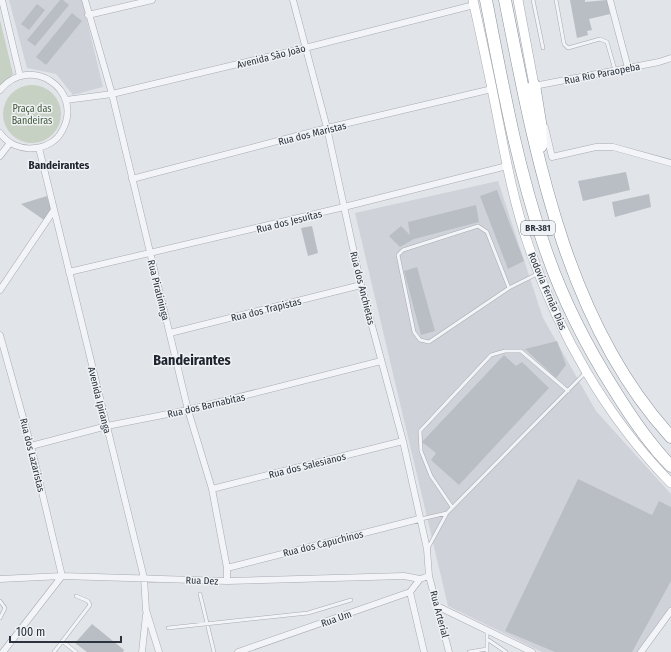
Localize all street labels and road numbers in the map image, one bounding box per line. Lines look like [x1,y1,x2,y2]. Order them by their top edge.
street label: Avenida São João [236,43,307,71]
street label: Rua Rio Paraopeba [563,61,641,87]
street label: Rua dos Maristas [277,120,348,148]
street label: Rua dos Jesuítas [255,207,323,236]
road number: BR-381 [521,221,555,235]
street label: Rua dos Anchietas [347,250,377,326]
street label: Rodovia Fernão Dias [525,251,569,332]
street label: Rua Piratininga [145,259,171,322]
street label: Rua dos Trapistas [230,295,303,325]
street label: Avenida Ipiranga [85,366,113,435]
street label: Rua dos Barnabitas [166,391,246,421]
street label: Rua dos Lazaristas [17,417,47,493]
street label: Rua dos Salesianos [267,451,347,481]
street label: Rua dos Capuchinos [282,528,365,560]
street label: Rua Dez [185,574,218,588]
street label: Rua Arterial [427,589,451,639]
street label: Rua Um [319,608,353,630]

